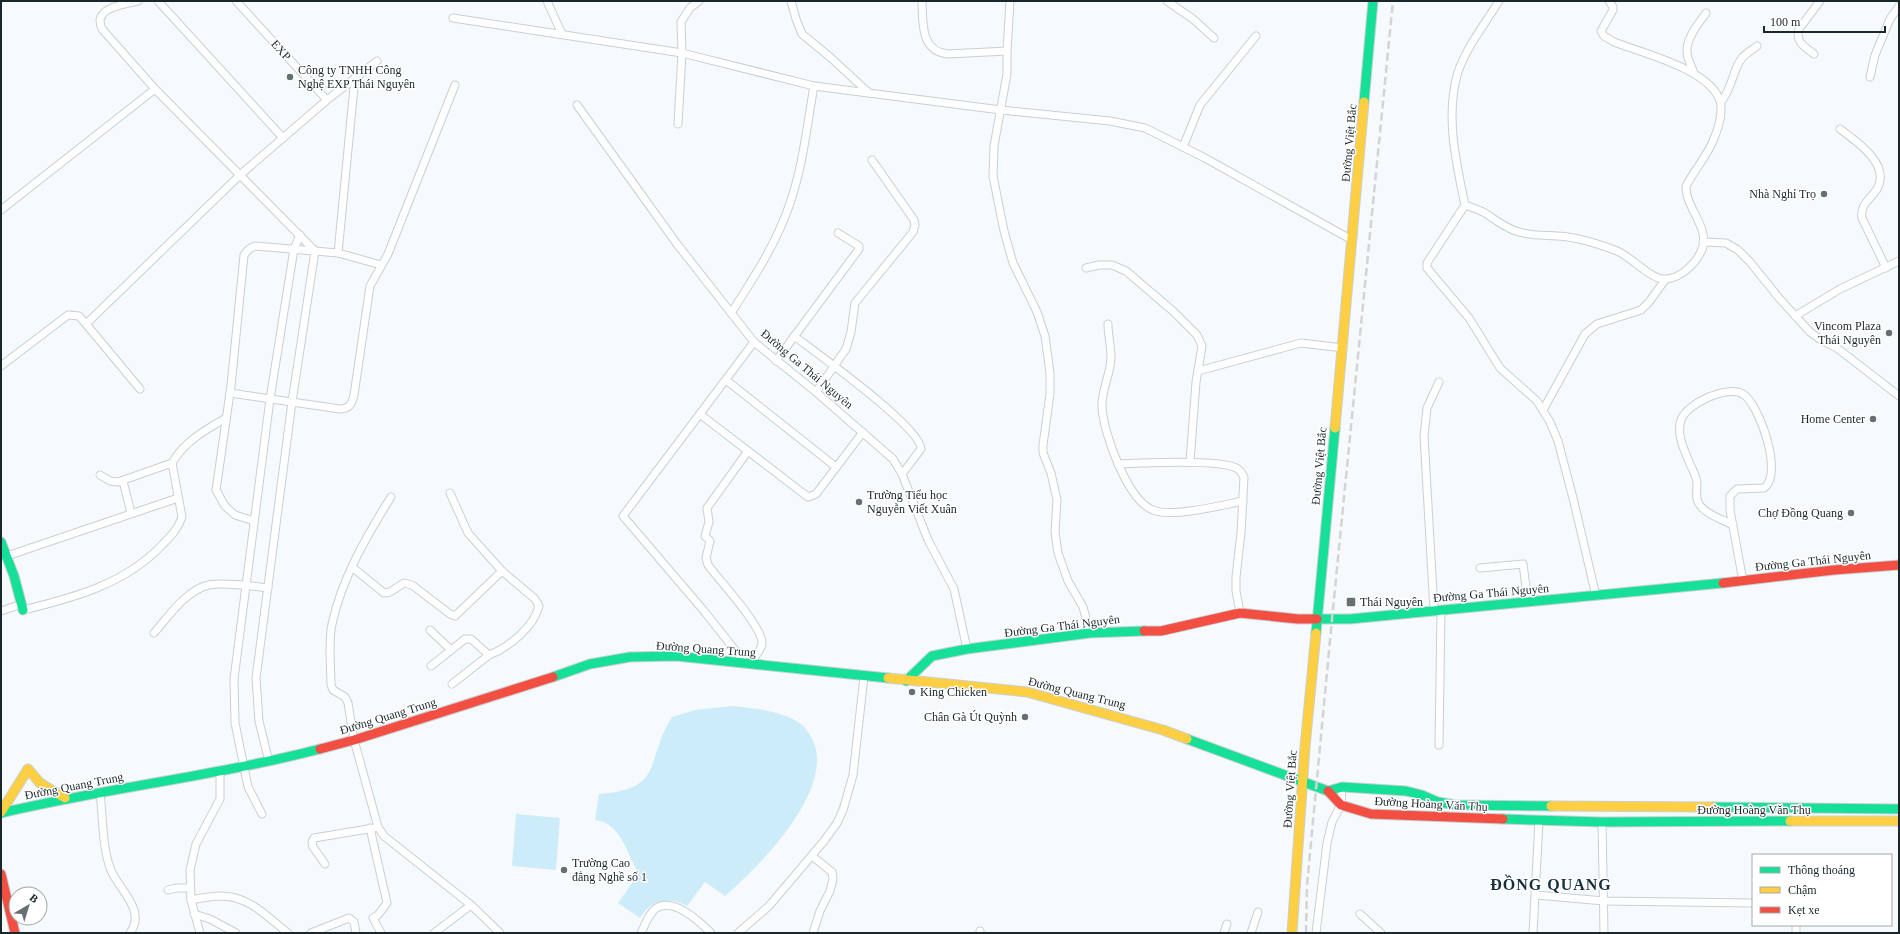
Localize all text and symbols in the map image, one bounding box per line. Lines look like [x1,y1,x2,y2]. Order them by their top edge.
scale bar [1764,8,1885,34]
text: 100 m [1770,15,1801,29]
street label: EXP [268,37,294,63]
place label: Công ty TNHH Công Nghệ EXP Thái Nguyên [298,63,415,91]
marker: Công ty TNHH Công Nghệ EXP Thái Nguyên [285,72,295,82]
street label: Đường Việt Bắc [1339,104,1359,182]
place label: Nhà Nghỉ Trọ [1749,187,1816,201]
marker: Nhà Nghỉ Trọ [1819,189,1829,199]
place label: Vincom Plaza Thái Nguyên [1814,319,1882,347]
street label: Đường Ga Thái Nguyên [758,326,856,412]
marker: Vincom Plaza Thái Nguyên [1884,328,1894,338]
place label: Home Center [1801,412,1865,426]
marker: Home Center [1868,414,1878,424]
street label: Đường Việt Bắc [1309,427,1329,505]
place label: Trường Tiểu học Nguyễn Viết Xuân [867,488,957,516]
marker: Trường Tiểu học Nguyễn Viết Xuân [854,497,864,507]
place label: Chợ Đồng Quang [1758,506,1843,520]
marker: Chợ Đồng Quang [1846,508,1856,518]
street label: Đường Ga Thái Nguyên [1754,548,1872,574]
street label: Đường Ga Thái Nguyên [1432,581,1550,605]
place label: Thái Nguyên [1360,595,1423,609]
marker: Thái Nguyên [1345,596,1357,608]
street label: Đường Ga Thái Nguyên [1003,612,1121,640]
street label: Đường Quang Trung [656,639,756,659]
street label: Đường Quang Trung [1027,674,1127,712]
place label: King Chicken [920,685,987,699]
marker: King Chicken [907,687,917,697]
street label: Đường Quang Trung [338,695,438,737]
place label: Chân Gà Út Quỳnh [924,710,1017,724]
marker: Chân Gà Út Quỳnh [1020,712,1030,722]
street label: Đường Việt Bắc [1280,750,1300,828]
street label: Đường Quang Trung [23,770,125,802]
street label: Đường Hoàng Văn Thụ [1374,794,1488,814]
street label: Đường Hoàng Văn Thụ [1697,803,1811,817]
legend [1752,854,1892,926]
place label: Trường Cao đẳng Nghề số 1 [572,856,647,884]
text: Thông thoáng [1788,863,1855,877]
marker: Trường Cao đẳng Nghề số 1 [559,865,569,875]
district label: ĐỒNG QUANG [1490,874,1612,893]
text: Chậm [1788,883,1817,897]
north arrow [8,886,48,926]
text: B [28,891,41,906]
text: Kẹt xe [1788,903,1820,917]

